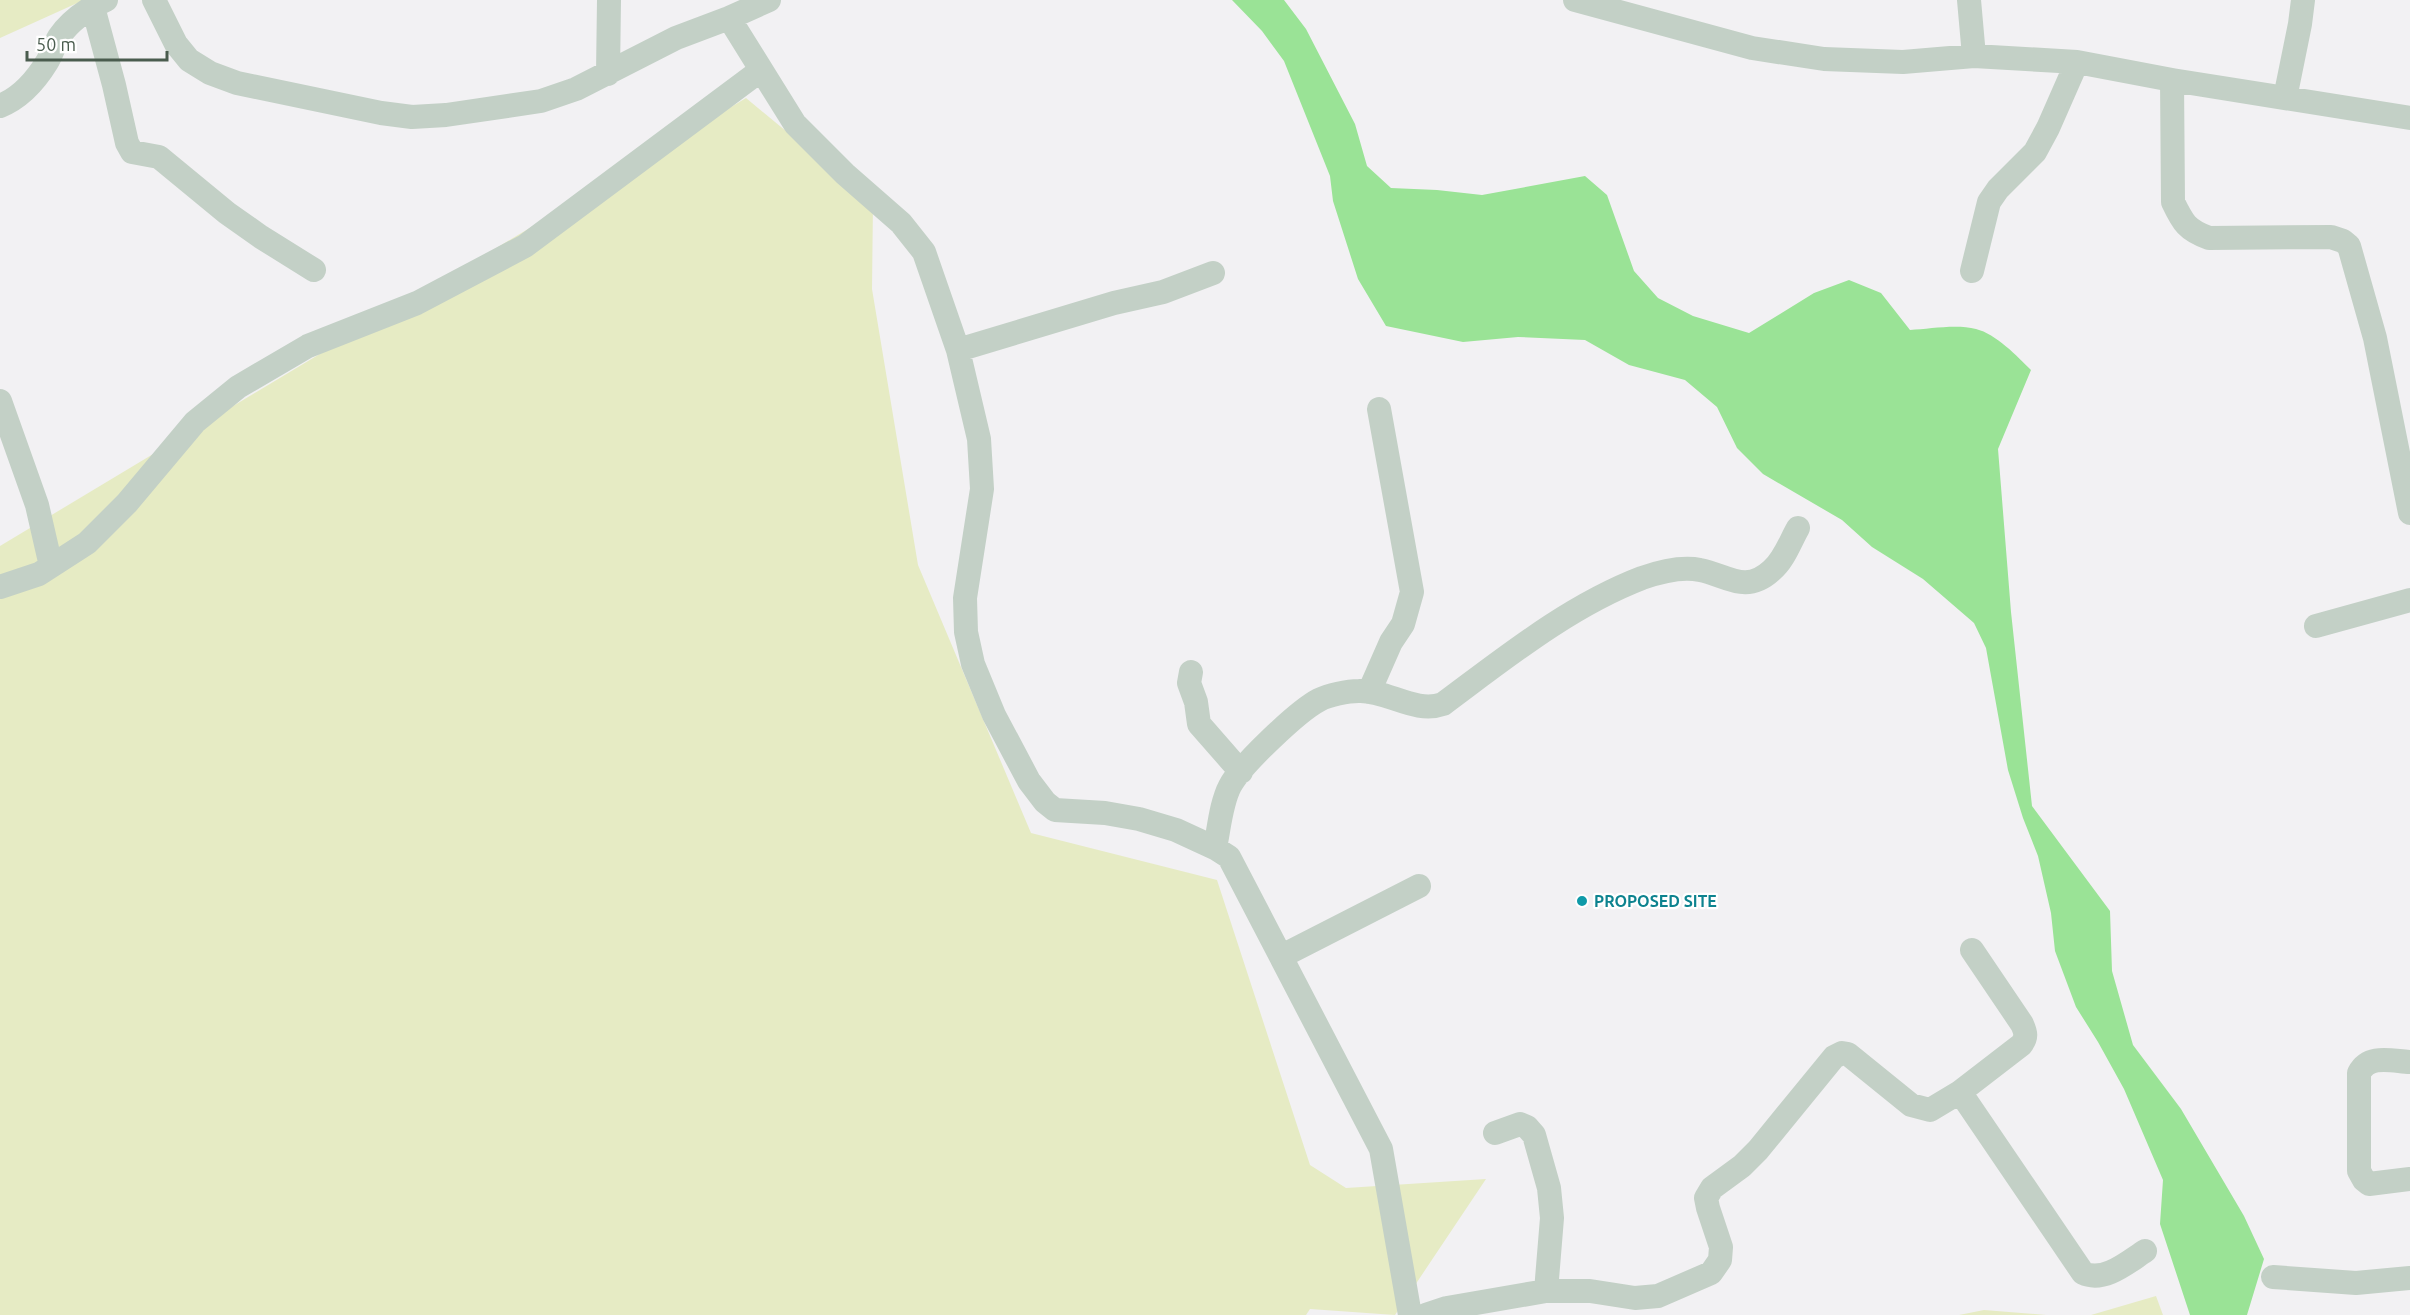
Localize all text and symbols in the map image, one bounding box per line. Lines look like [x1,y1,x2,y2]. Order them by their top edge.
scale bar [27,24,166,62]
text: 50 m [36,34,76,54]
place label: PROPOSED SITE [1594,892,1717,910]
marker: PROPOSED SITE [1575,894,1589,908]

